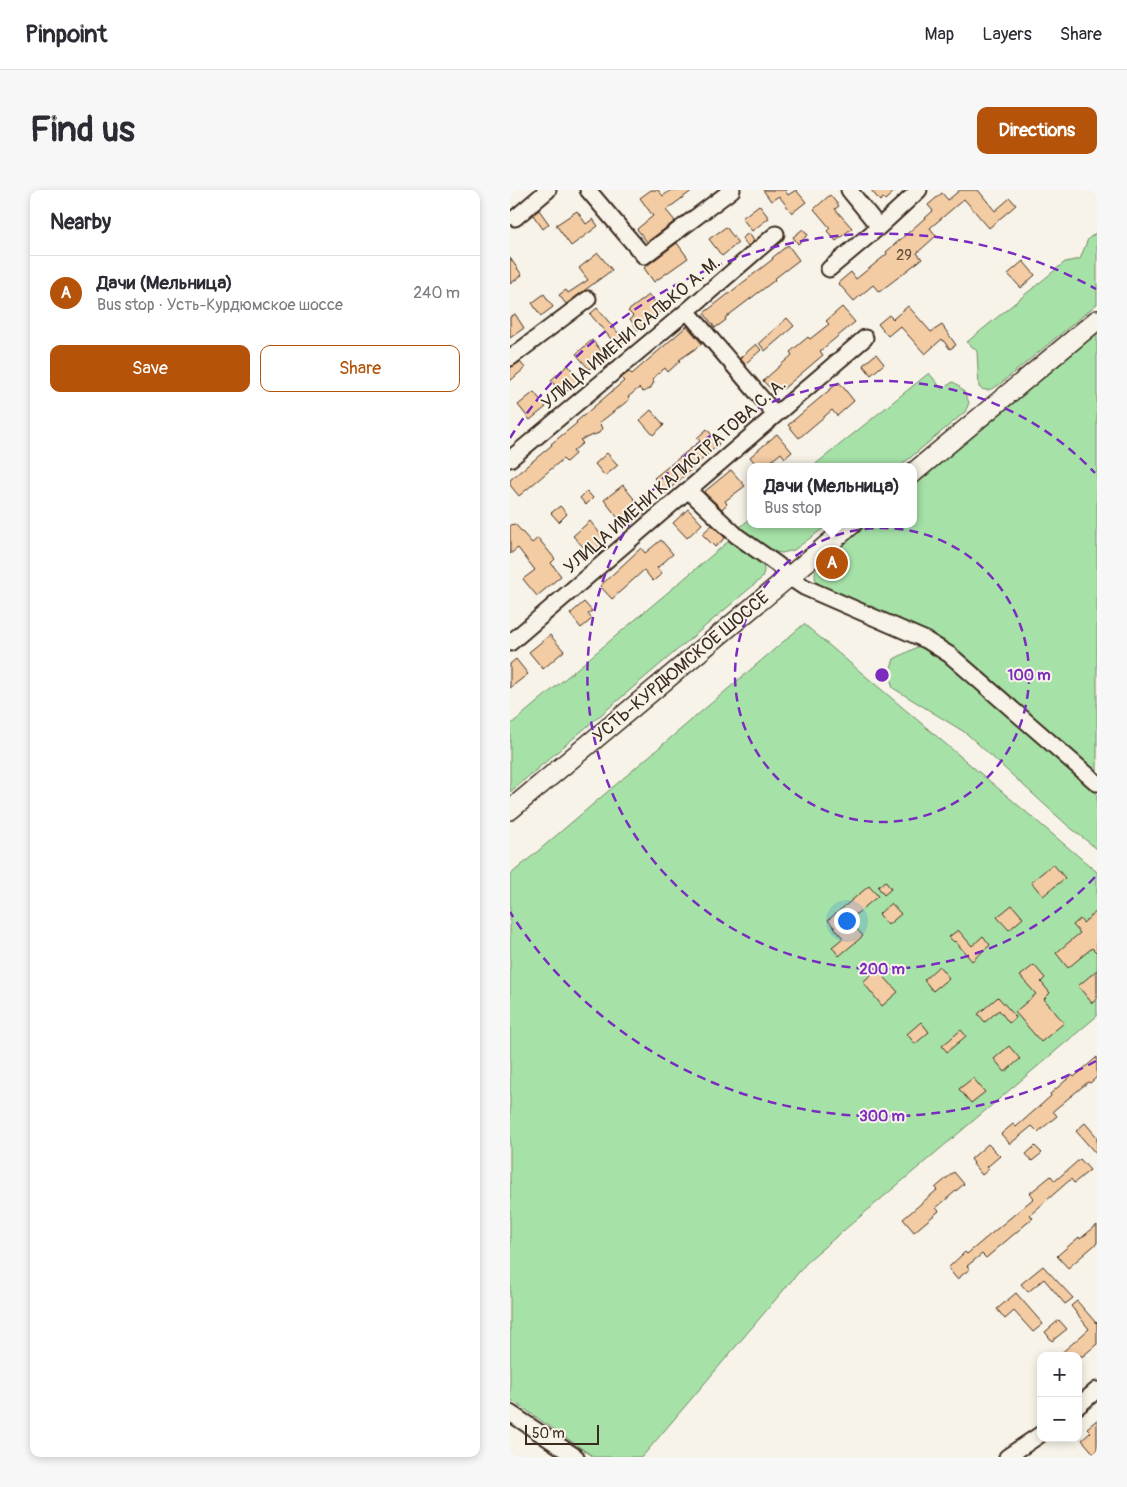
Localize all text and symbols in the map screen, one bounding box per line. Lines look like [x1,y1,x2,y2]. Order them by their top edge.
text: Pinpoint [25,20,107,49]
text: Map [925,23,954,46]
text: Layers [982,23,1032,46]
text: Share [1060,23,1102,46]
button: Directions [977,107,1097,154]
text: Find us [30,108,135,152]
text: Nearby [50,209,111,236]
house number: 29 [896,246,912,265]
street label: УЛИЦА ИМЕНИ САЛЬКО А. М. [537,251,725,415]
text: Дачи (Мельница) [97,271,233,295]
text: A [61,283,71,303]
text: 240 m [413,283,460,303]
text: Bus stop · Усть-Курдюмское шоссе [97,295,343,315]
button: Save [50,345,250,392]
button: Share [260,345,460,392]
street label: УЛИЦА ИМЕНИ КАЛИСТРАТОВА С. А. [559,373,791,579]
popup [747,463,917,528]
text: Дачи (Мельница) [764,474,900,498]
text: Bus stop [764,498,822,518]
pin: A [816,544,848,582]
street label: УСТЬ-КУРДЮМСКОЕ ШОССЕ [588,586,774,748]
centre of rings [873,666,891,684]
text: 100 m [1008,666,1050,685]
your location [834,908,860,934]
text: 200 m [859,960,905,979]
text: 300 m [859,1107,905,1126]
map controls [1037,1352,1082,1442]
button: + [1037,1352,1082,1397]
button: − [1037,1397,1082,1442]
scale bar [525,1422,599,1445]
text: 50 m [532,1425,565,1442]

